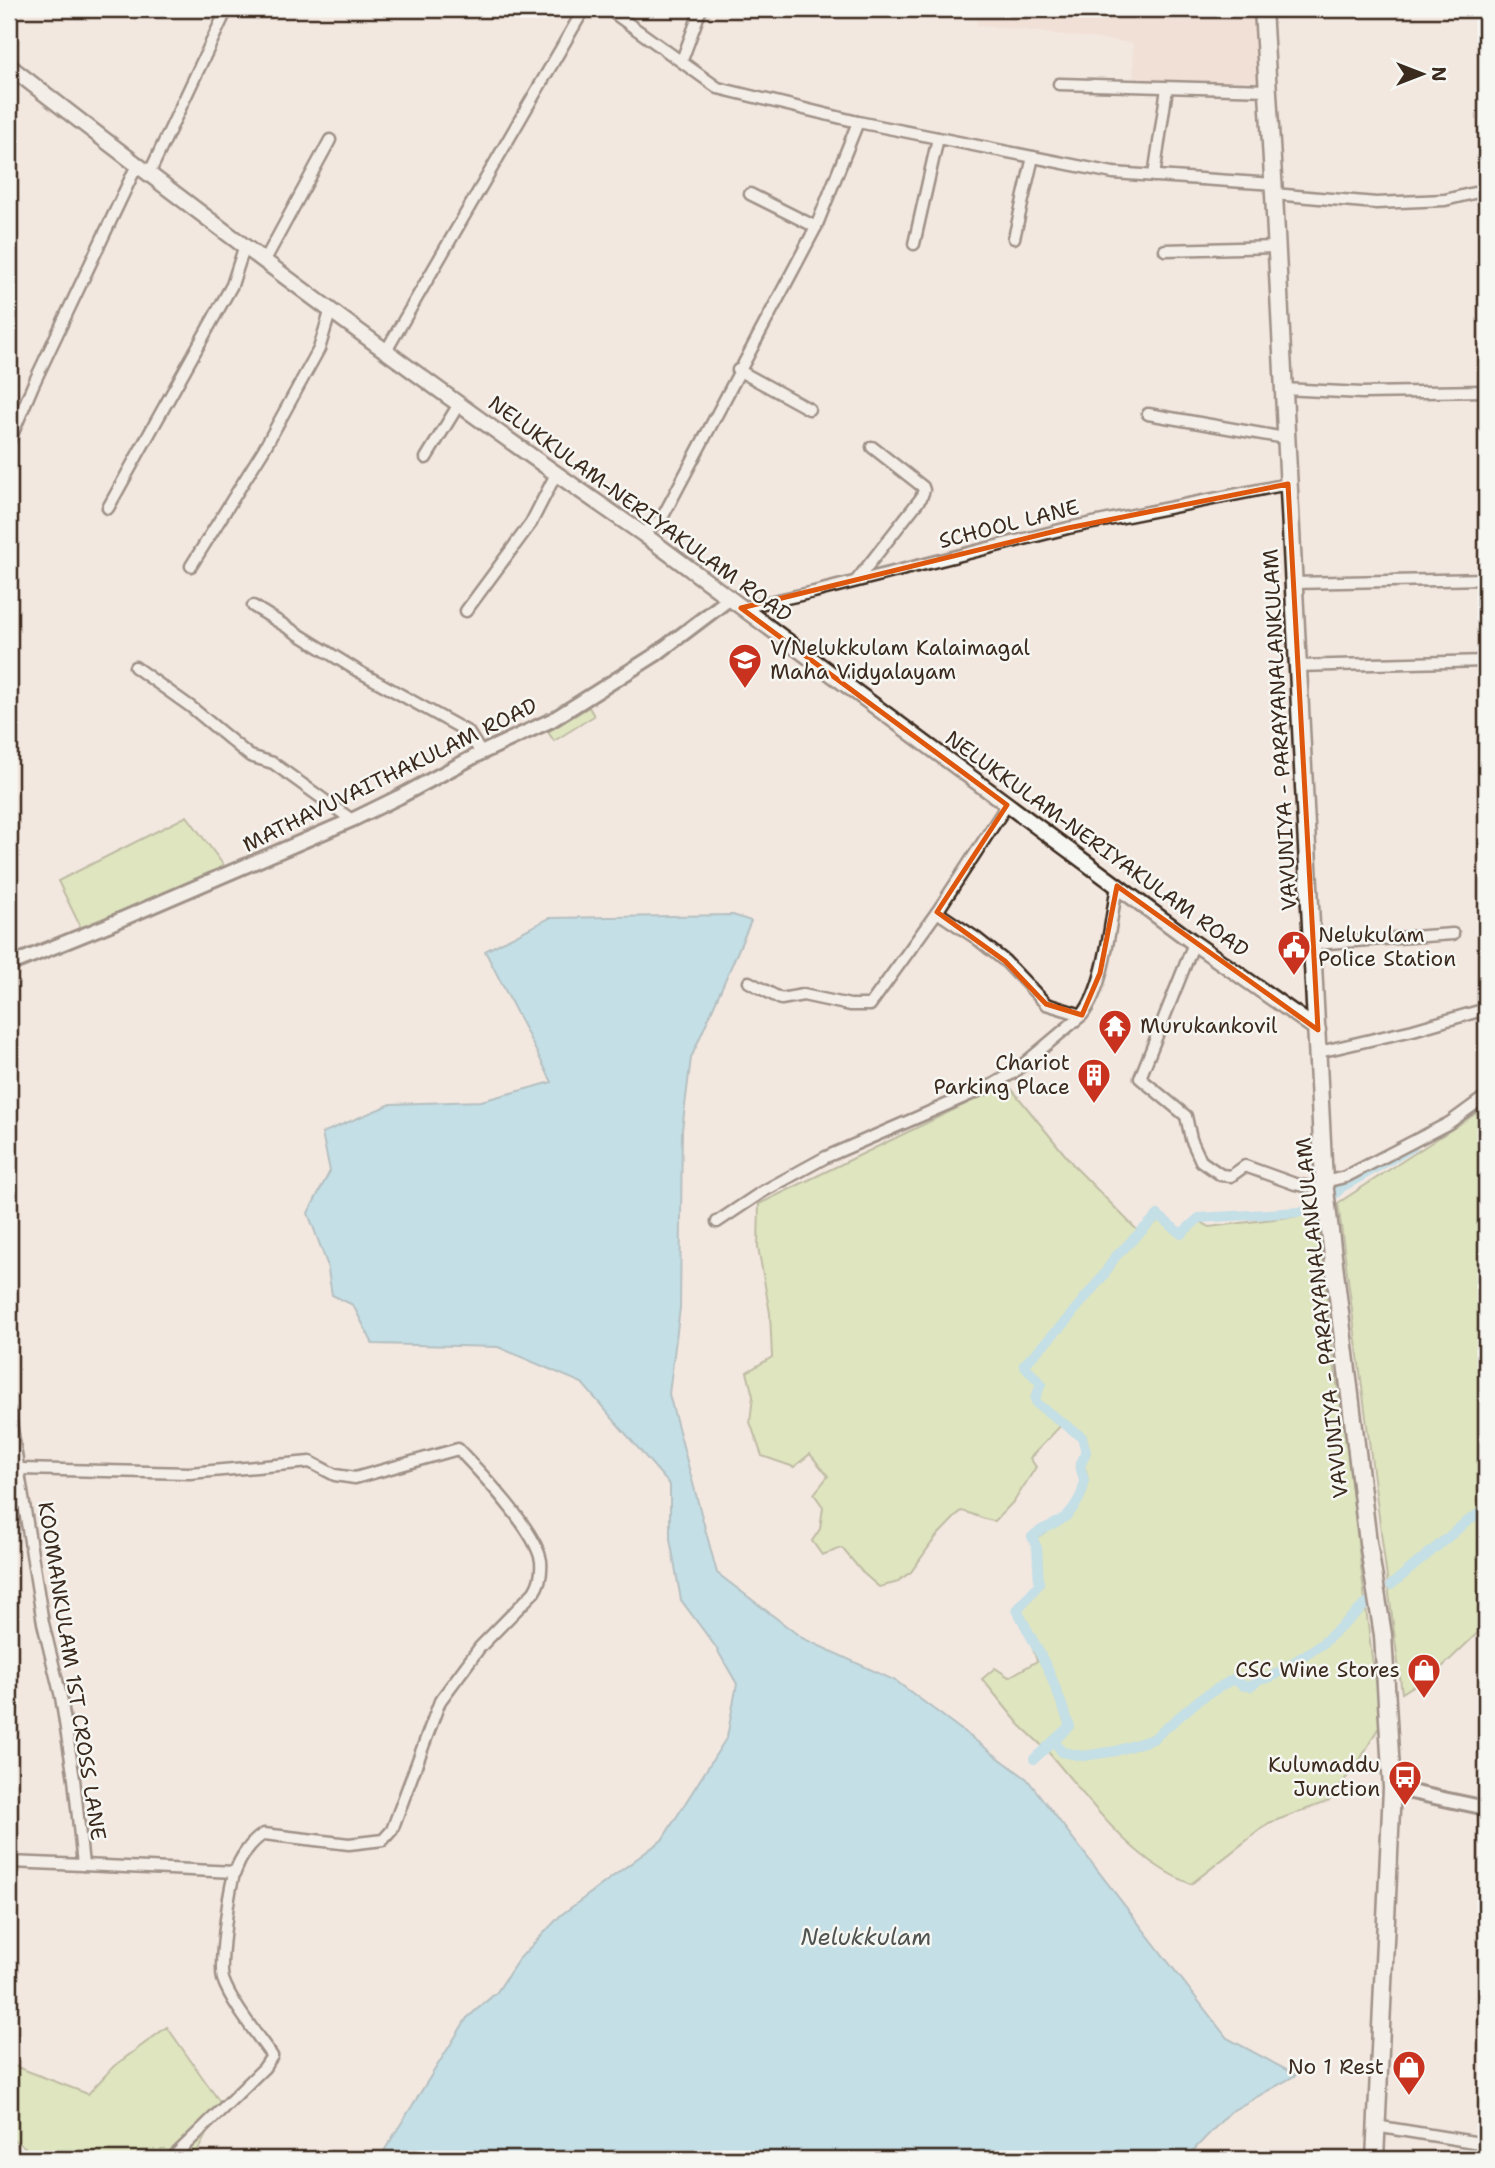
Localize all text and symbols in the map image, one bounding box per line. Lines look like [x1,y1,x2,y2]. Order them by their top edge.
north arrow [1386,38,1456,108]
text: N [1426,66,1451,82]
street label: NELUKKULAM-NERIYAKULAM ROAD [483,389,797,629]
street label: SCHOOL LANE [936,493,1082,555]
street label: VAVUNIYA - PARAYANALANKULAM [1257,548,1303,912]
place label: V/Nelukkulam Kalaimagal Maha Vidyalayam [770,634,1030,686]
school or university icon: V/Nelukkulam Kalaimagal Maha Vidyalayam [726,641,764,690]
street label: MATHAVUVAITHAKULAM ROAD [238,691,542,859]
street label: NELUKKULAM-NERIYAKULAM ROAD [940,724,1254,964]
place label: Nelukulam Police Station [1318,921,1456,973]
public building icon: Nelukulam Police Station [1275,928,1313,977]
temple icon: Murukankovil [1096,1007,1134,1056]
place label: Murukankovil [1140,1012,1278,1040]
place label: Chariot Parking Place [934,1049,1070,1101]
building icon: Chariot Parking Place [1075,1056,1113,1105]
street label: VAVUNIYA - PARAYANALANKULAM [1289,1136,1355,1500]
street label: KOOMANKULAM 1ST CROSS LANE [31,1500,113,1842]
shop icon: CSC Wine Stores [1405,1651,1443,1700]
place label: CSC Wine Stores [1235,1656,1400,1684]
place label: Kulumaddu Junction [1268,1751,1380,1803]
bus stop icon: Kulumaddu Junction [1386,1758,1424,1807]
water label: Nelukkulam [800,1922,932,1952]
shop icon: No 1 Rest [1390,2048,1428,2097]
place label: No 1 Rest [1288,2053,1384,2081]

